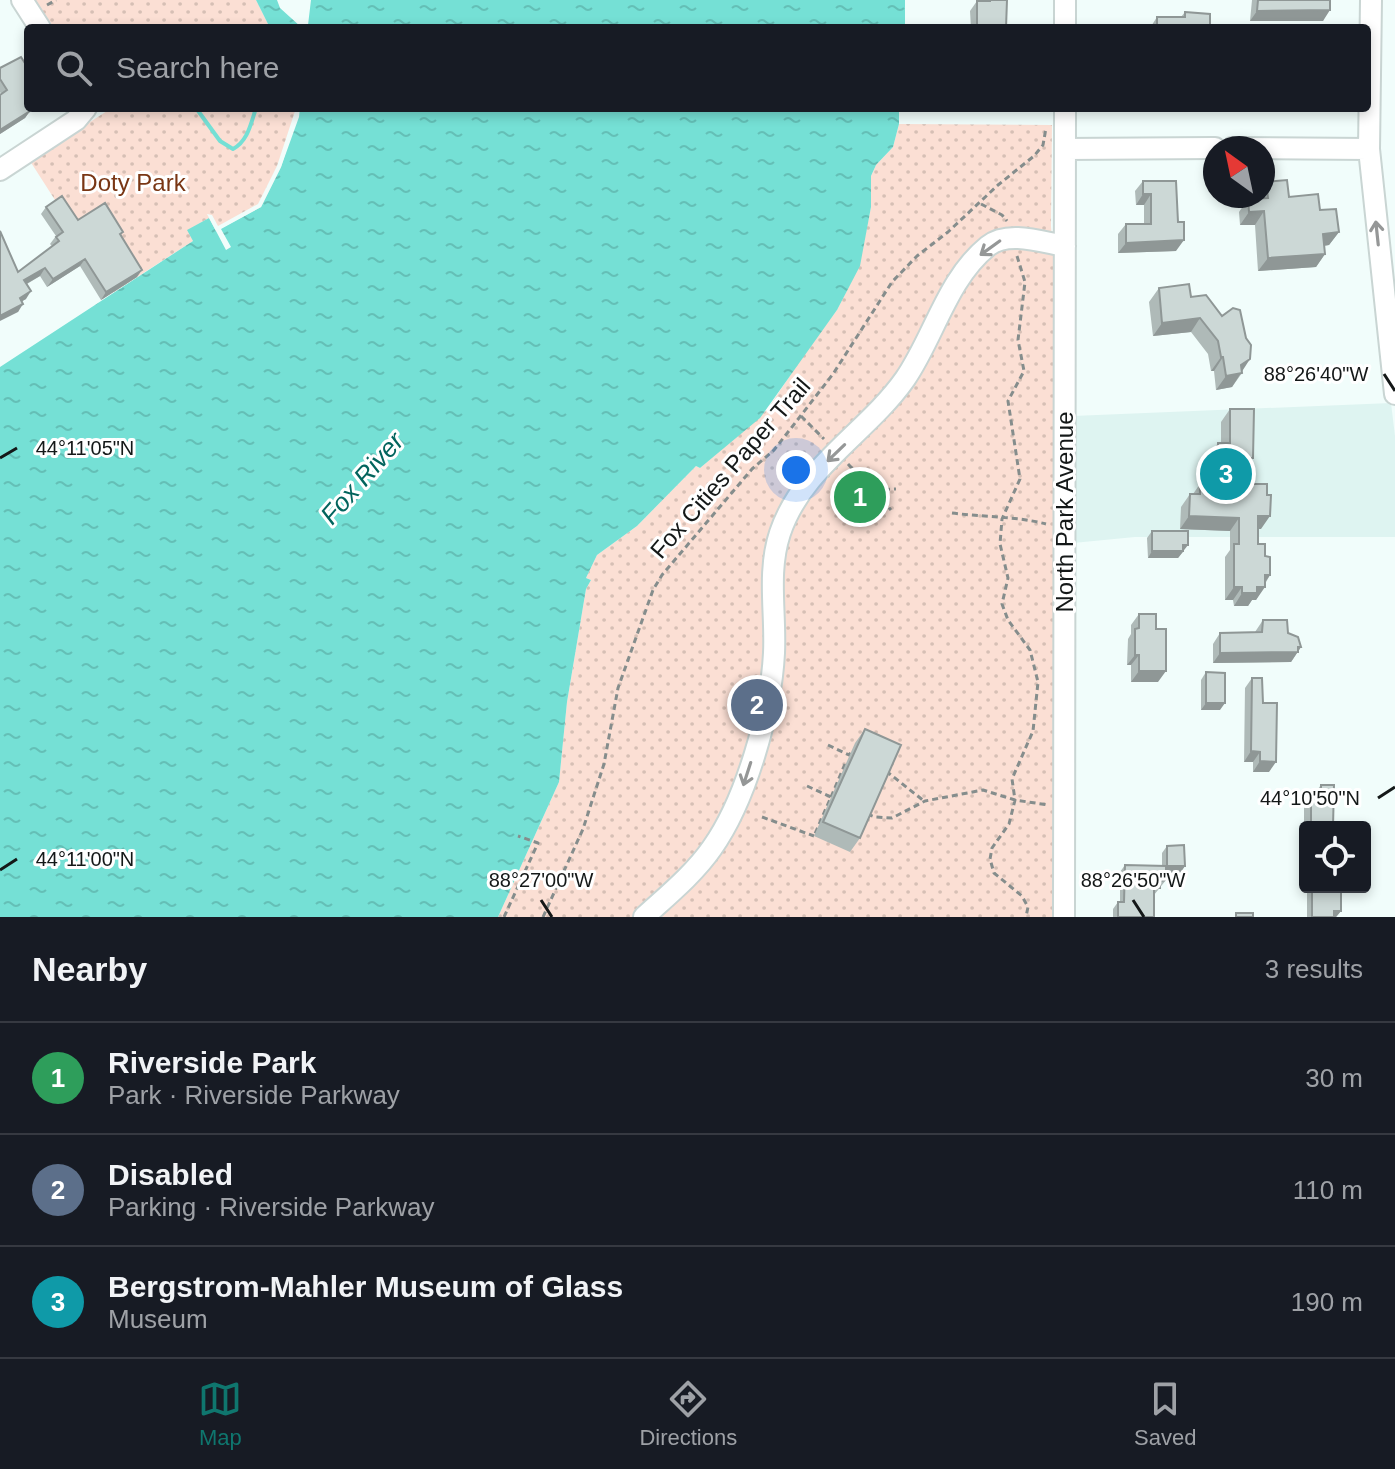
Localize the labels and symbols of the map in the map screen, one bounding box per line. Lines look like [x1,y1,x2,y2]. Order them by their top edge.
north arrow [1203,136,1275,208]
park label: Doty Park [80,169,187,196]
one-way arrow [1369,220,1384,247]
one-way arrow [980,240,1002,256]
text: 88°26'40"W [1264,363,1368,385]
street label: Fox Cities Paper Trail [645,373,815,563]
street label: North Park Avenue [1051,411,1078,613]
water label: Fox River [314,425,411,530]
text: 44°11'05"N [36,437,134,459]
one-way arrow [827,443,846,462]
pin: 3 [1200,444,1252,504]
your location [776,450,816,490]
pin: 1 [834,467,886,527]
pin: 2 [731,675,783,735]
one-way arrow [739,761,753,786]
text: 44°10'50"N [1260,787,1360,809]
text: 44°11'00"N [36,848,134,870]
text: 88°27'00"W [489,869,593,891]
text: 88°26'50"W [1081,869,1185,891]

